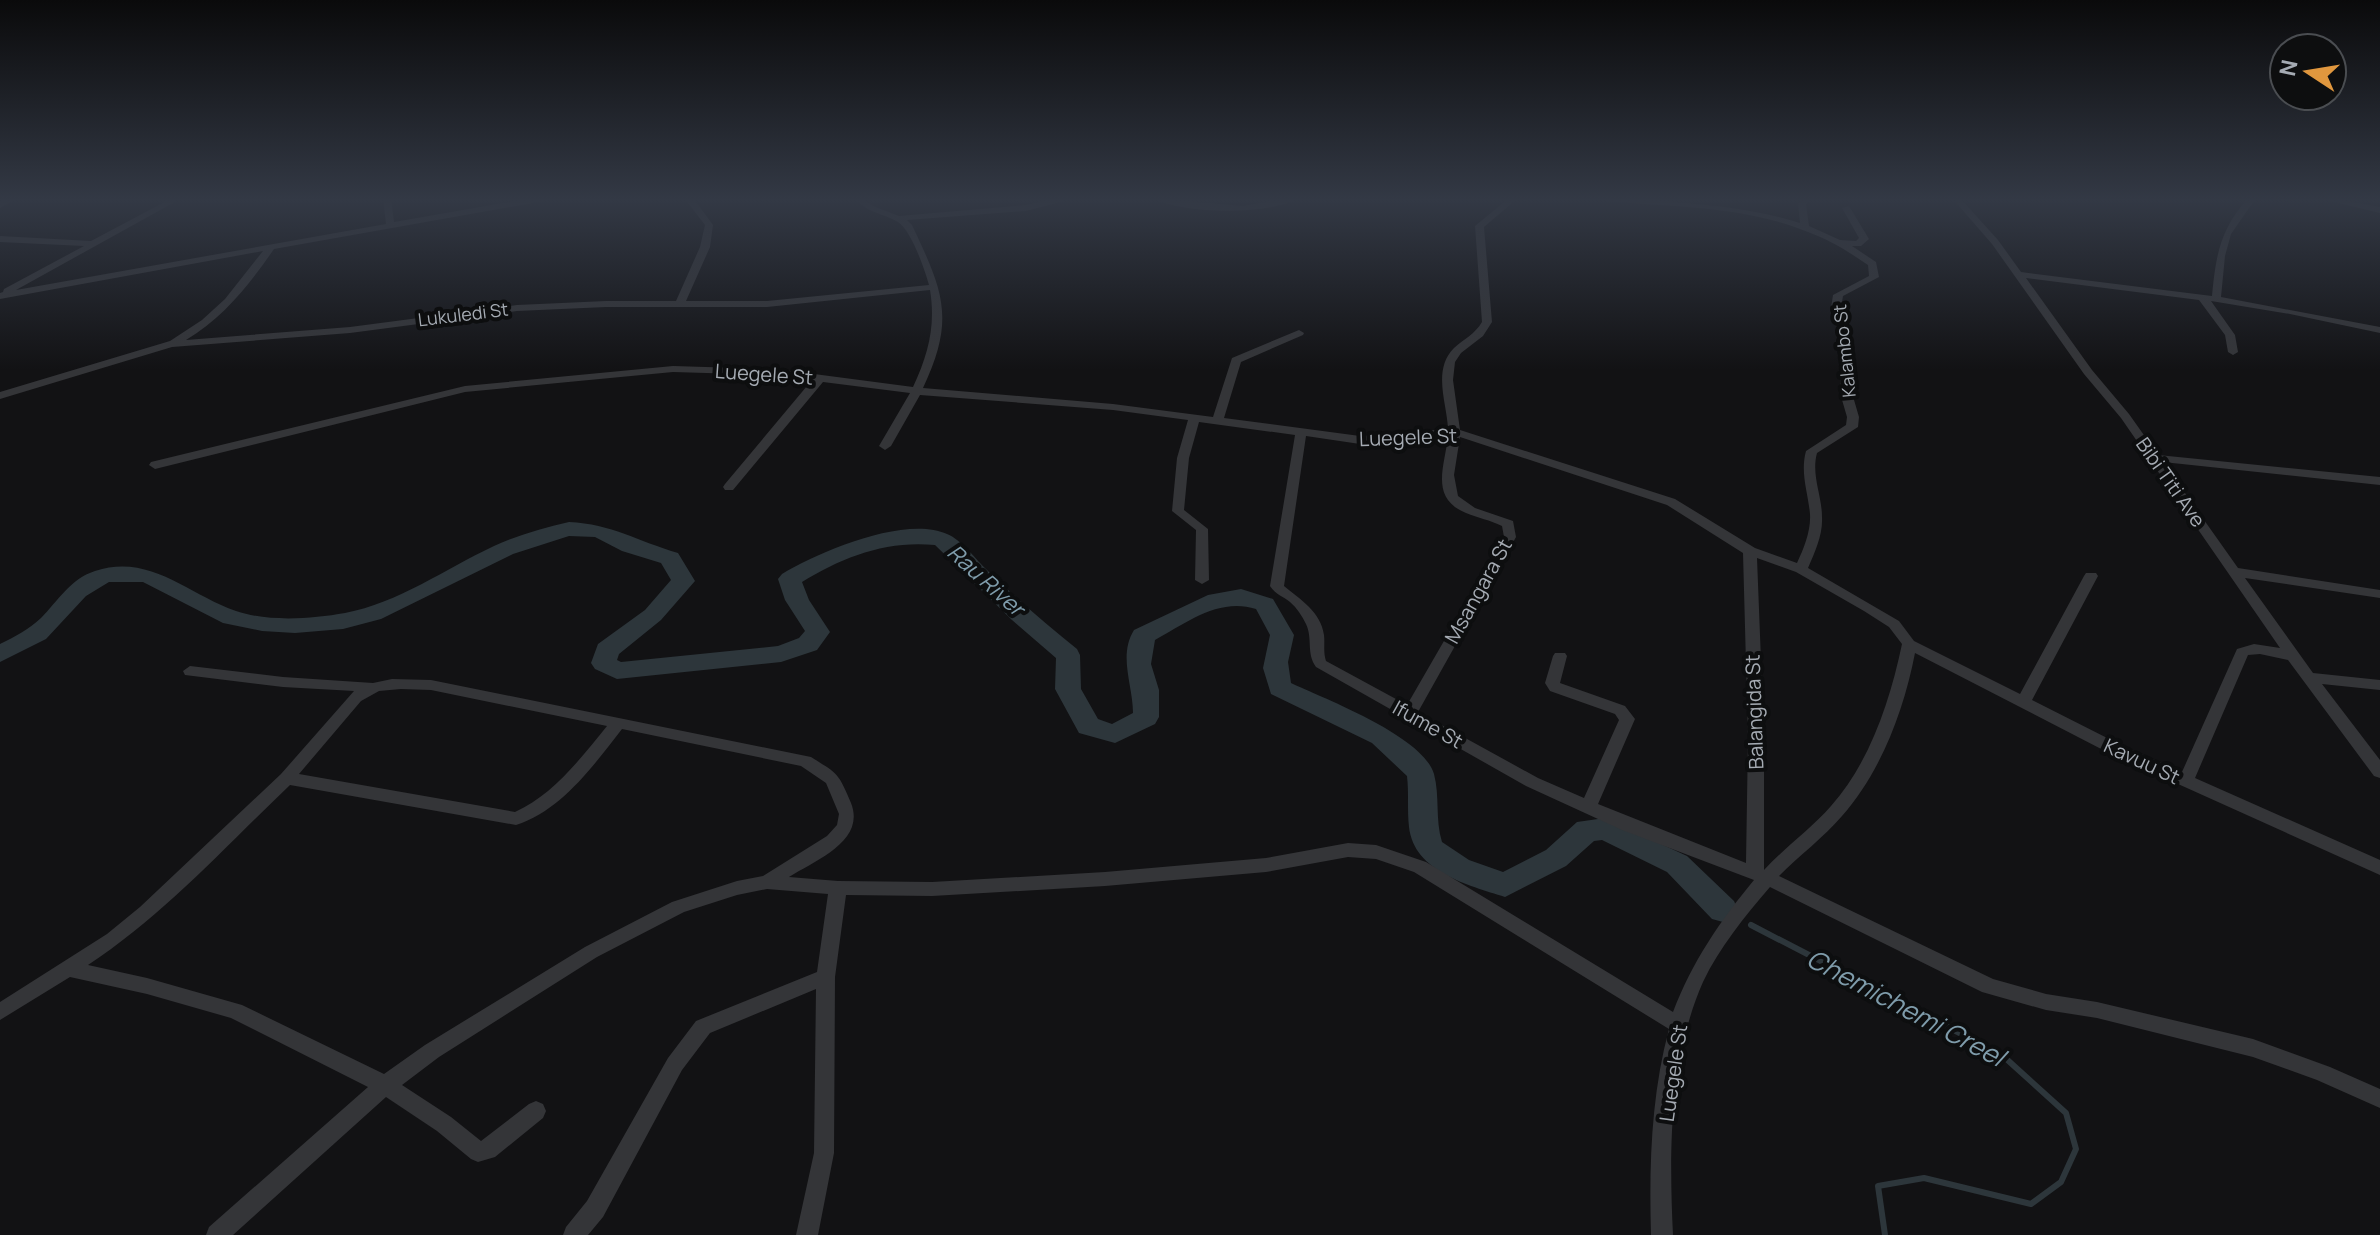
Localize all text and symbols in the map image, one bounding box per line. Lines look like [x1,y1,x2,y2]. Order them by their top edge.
north arrow [2268,32,2348,112]
text: N [2272,57,2305,79]
street label: Lukuledi St [416,297,510,331]
street label: Kalambo St [1827,303,1861,399]
street label: Luegele St [714,357,814,391]
street label: Luegele St [1359,422,1457,452]
street label: Bibi Titi Ave [2130,432,2212,532]
street label: Msangara St [1438,534,1518,648]
water label: Rau River [941,537,1033,625]
street label: Balangida St [1739,654,1769,770]
street label: Ifume St [1388,694,1468,754]
street label: Kavuu St [2100,732,2184,790]
water label: Chemichemi Creel [1801,940,2014,1076]
street label: Luegele St [1653,1023,1693,1123]

